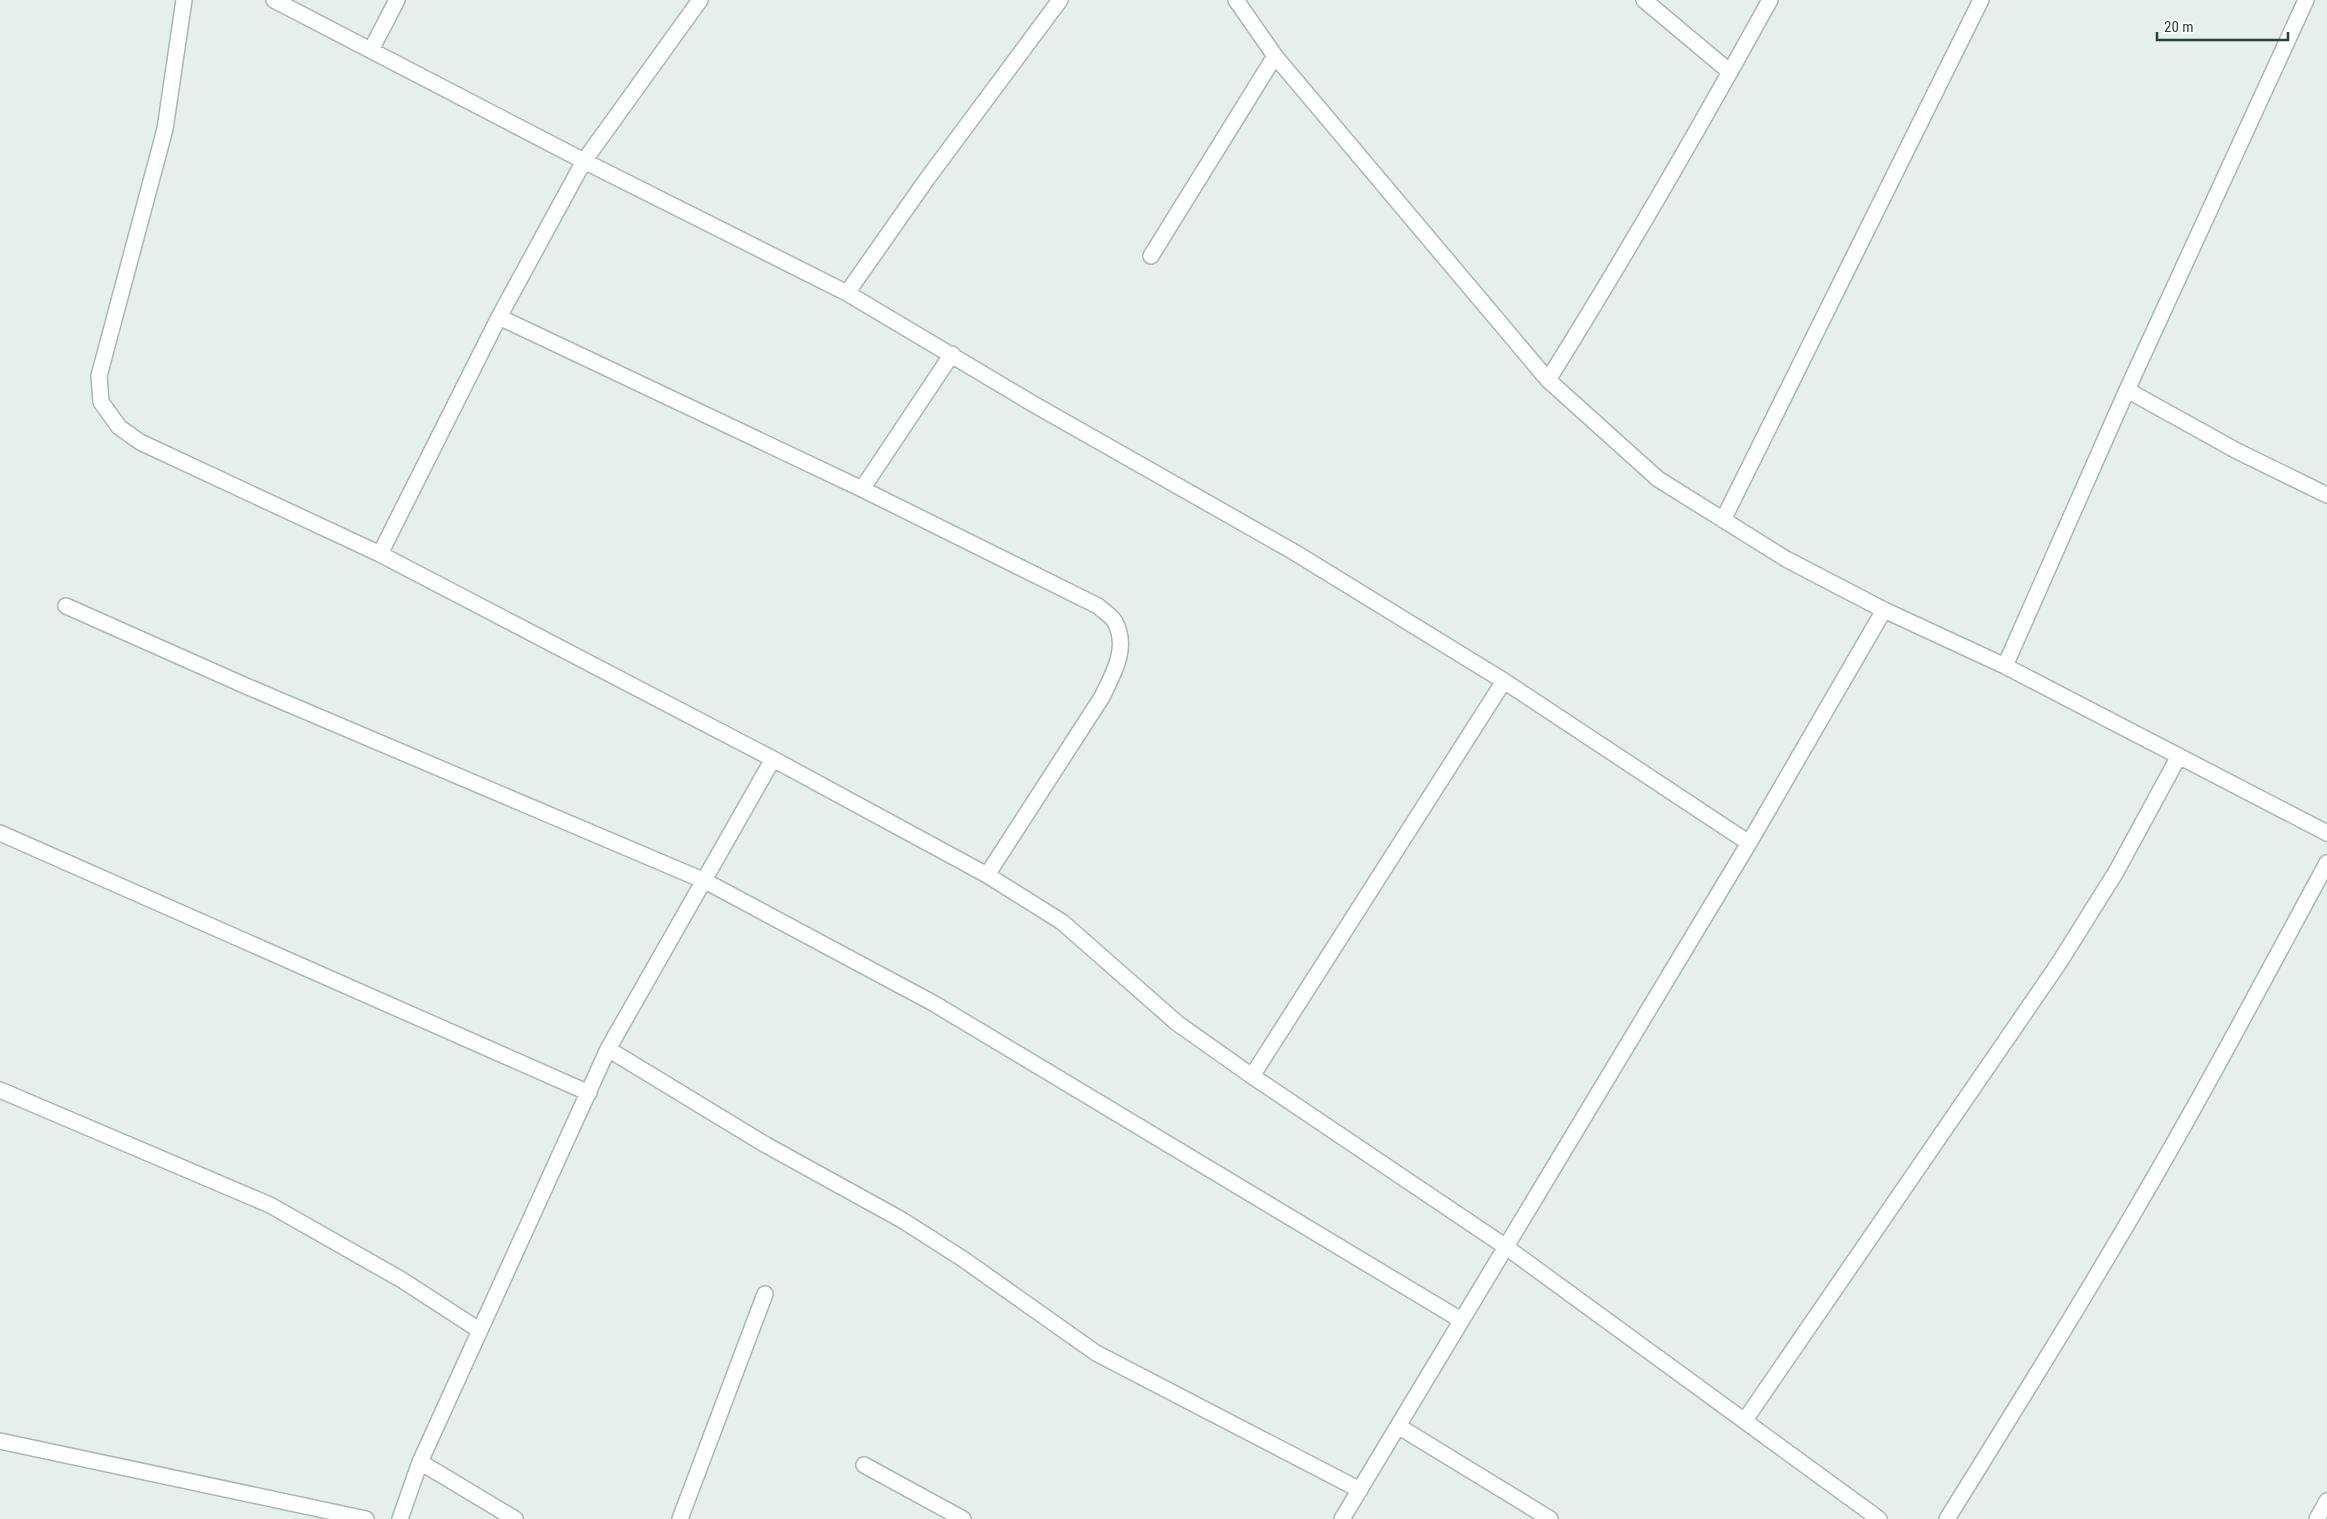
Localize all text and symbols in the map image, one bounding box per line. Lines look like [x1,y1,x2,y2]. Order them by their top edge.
scale bar [2157,10,2288,42]
text: 20 m [2164,18,2194,36]

